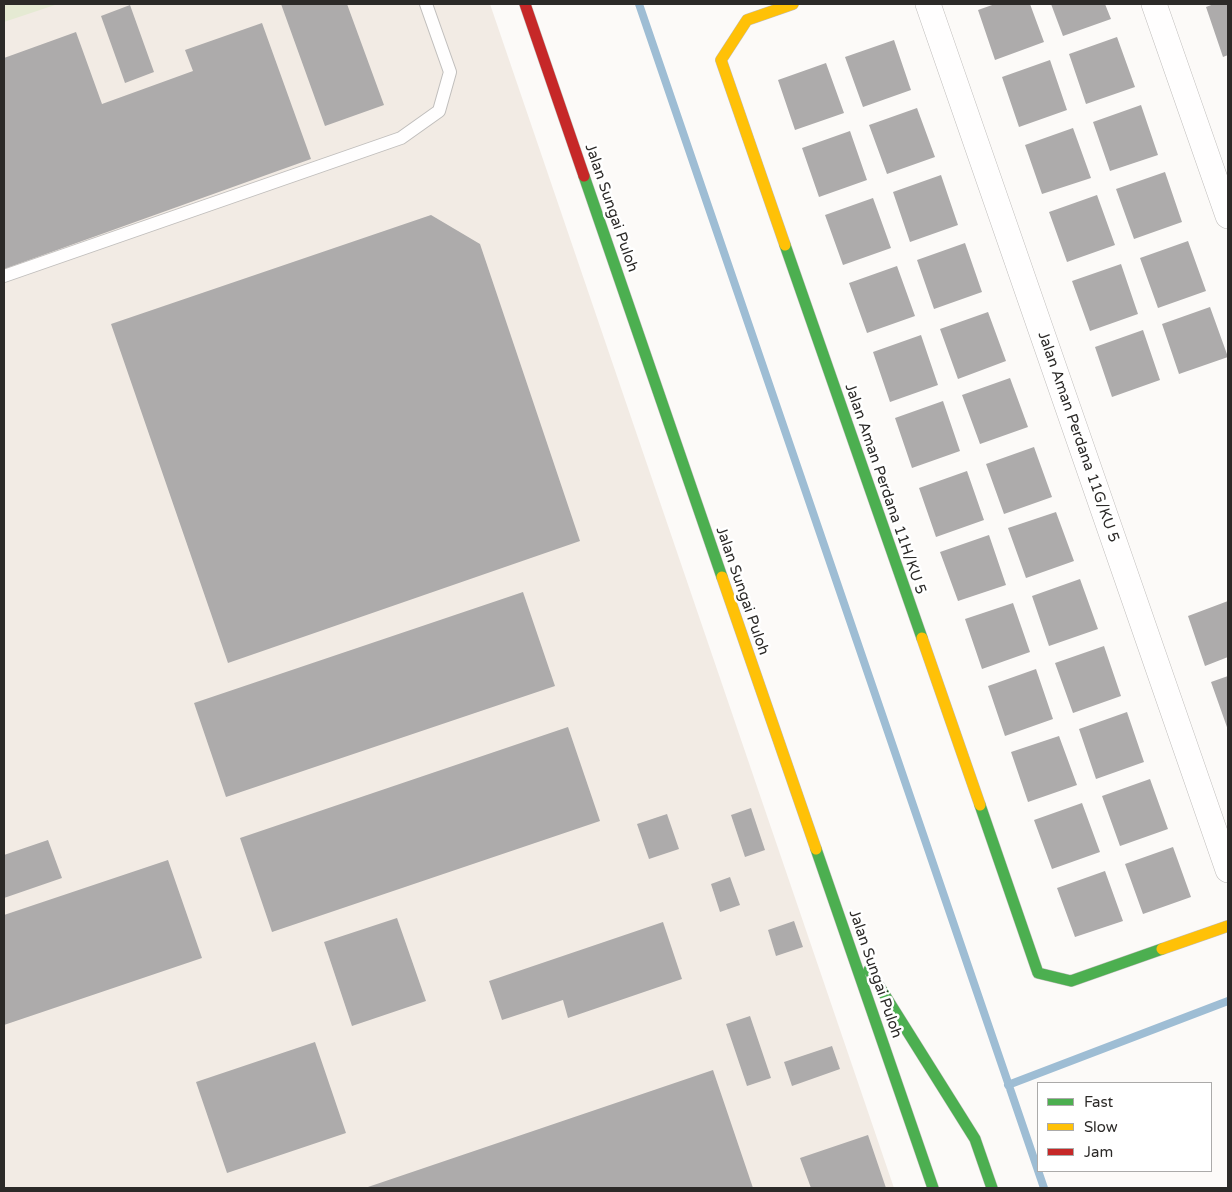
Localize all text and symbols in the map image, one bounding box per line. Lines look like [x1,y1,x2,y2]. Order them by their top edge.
street label: Jalan Sungai Puloh [581,141,641,275]
street label: Jalan Aman Perdana 11G/KU 5 [1033,329,1123,545]
street label: Jalan Aman Perdana 11H/KU 5 [840,381,930,597]
street label: Jalan Sungai Puloh [712,524,772,658]
street label: Jalan Sungai Puloh [845,907,905,1041]
legend [1037,1082,1212,1172]
text: Fast [1084,1093,1113,1111]
text: Slow [1084,1118,1118,1136]
text: Jam [1084,1143,1113,1161]

